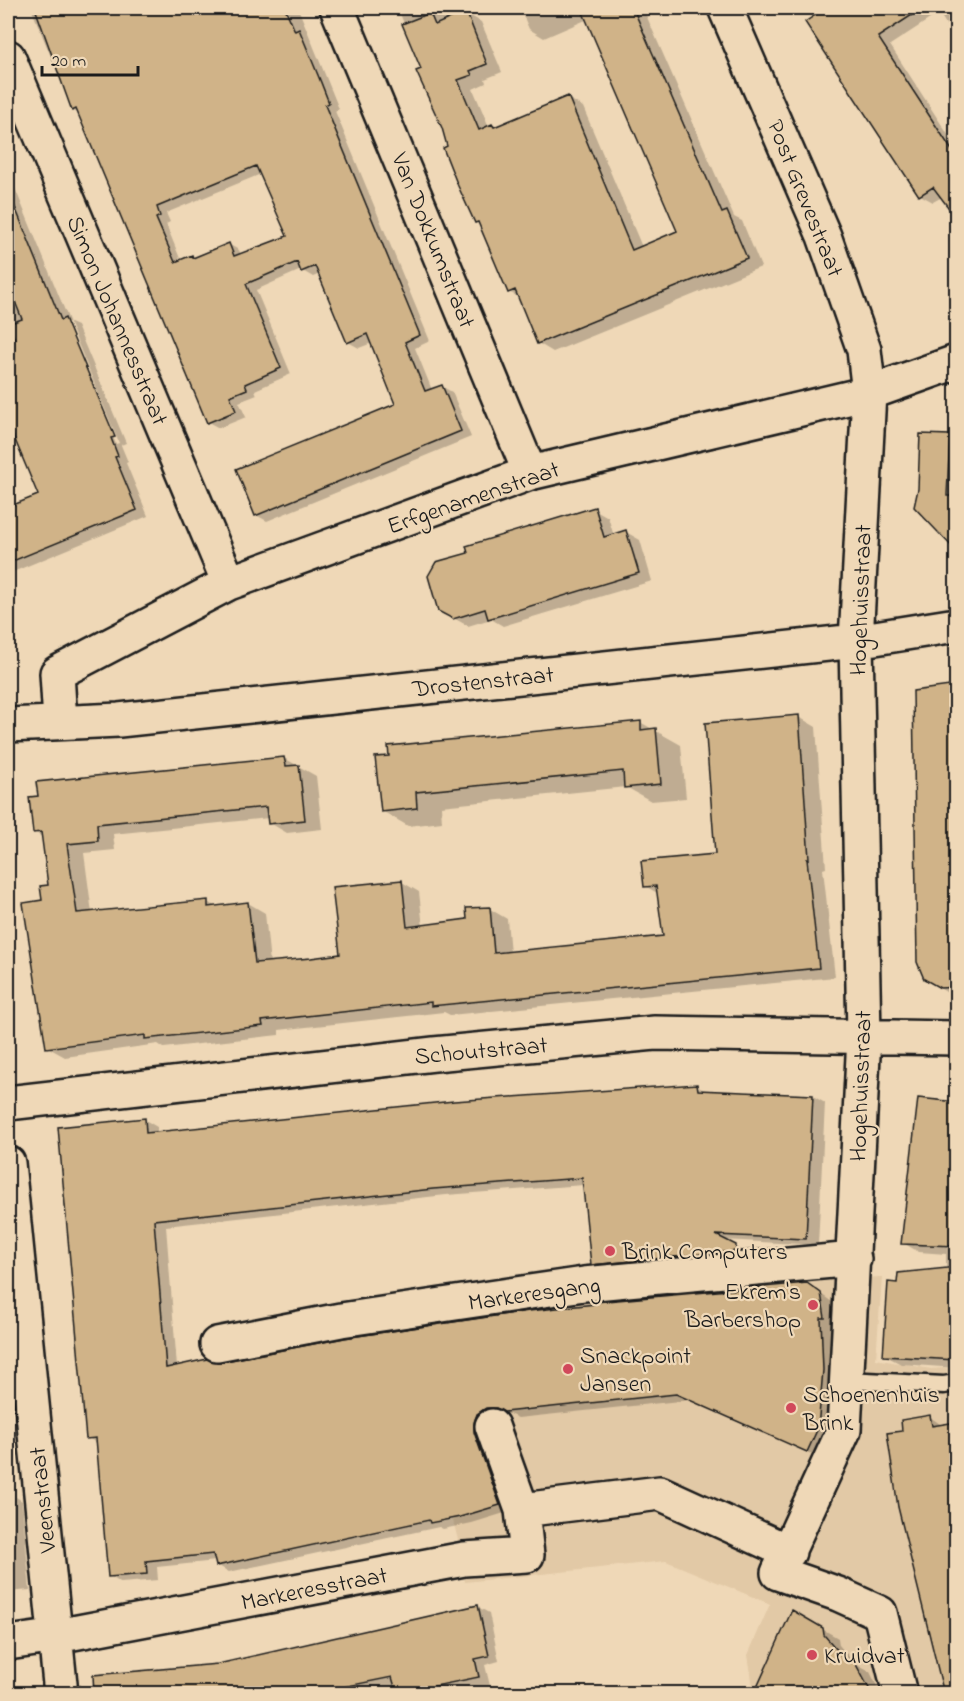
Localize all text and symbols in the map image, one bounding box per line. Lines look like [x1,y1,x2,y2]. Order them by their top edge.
scale bar [42,39,138,77]
text: 20 m [51,49,86,75]
street label: Post Grevestraat [756,115,851,283]
street label: Van Dokkumstraat [380,147,483,334]
street label: Simon Johannesstraat [56,211,176,431]
street label: Erfgenamenstraat [383,453,565,545]
street label: Hogehuisstraat [842,524,883,676]
street label: Drostenstraat [410,659,556,708]
street label: Hogehuisstraat [842,1010,883,1162]
street label: Schoutstraat [413,1029,549,1076]
place label: Brink Computers [621,1236,788,1271]
marker: Brink Computers [603,1244,617,1258]
street label: Markeresgang [466,1269,603,1322]
place label: Ekrem's Barbershop [683,1276,801,1339]
marker: Ekrem's Barbershop [806,1298,820,1312]
place label: Snackpoint Jansen [580,1340,691,1403]
marker: Snackpoint Jansen [561,1362,575,1376]
place label: Schoenenhuis Brink [802,1379,940,1442]
marker: Schoenenhuis Brink [784,1401,798,1415]
street label: Veenstraat [22,1445,68,1555]
street label: Markeresstraat [238,1559,391,1622]
place label: Kruidvat [824,1640,905,1675]
marker: Kruidvat [805,1648,819,1662]

